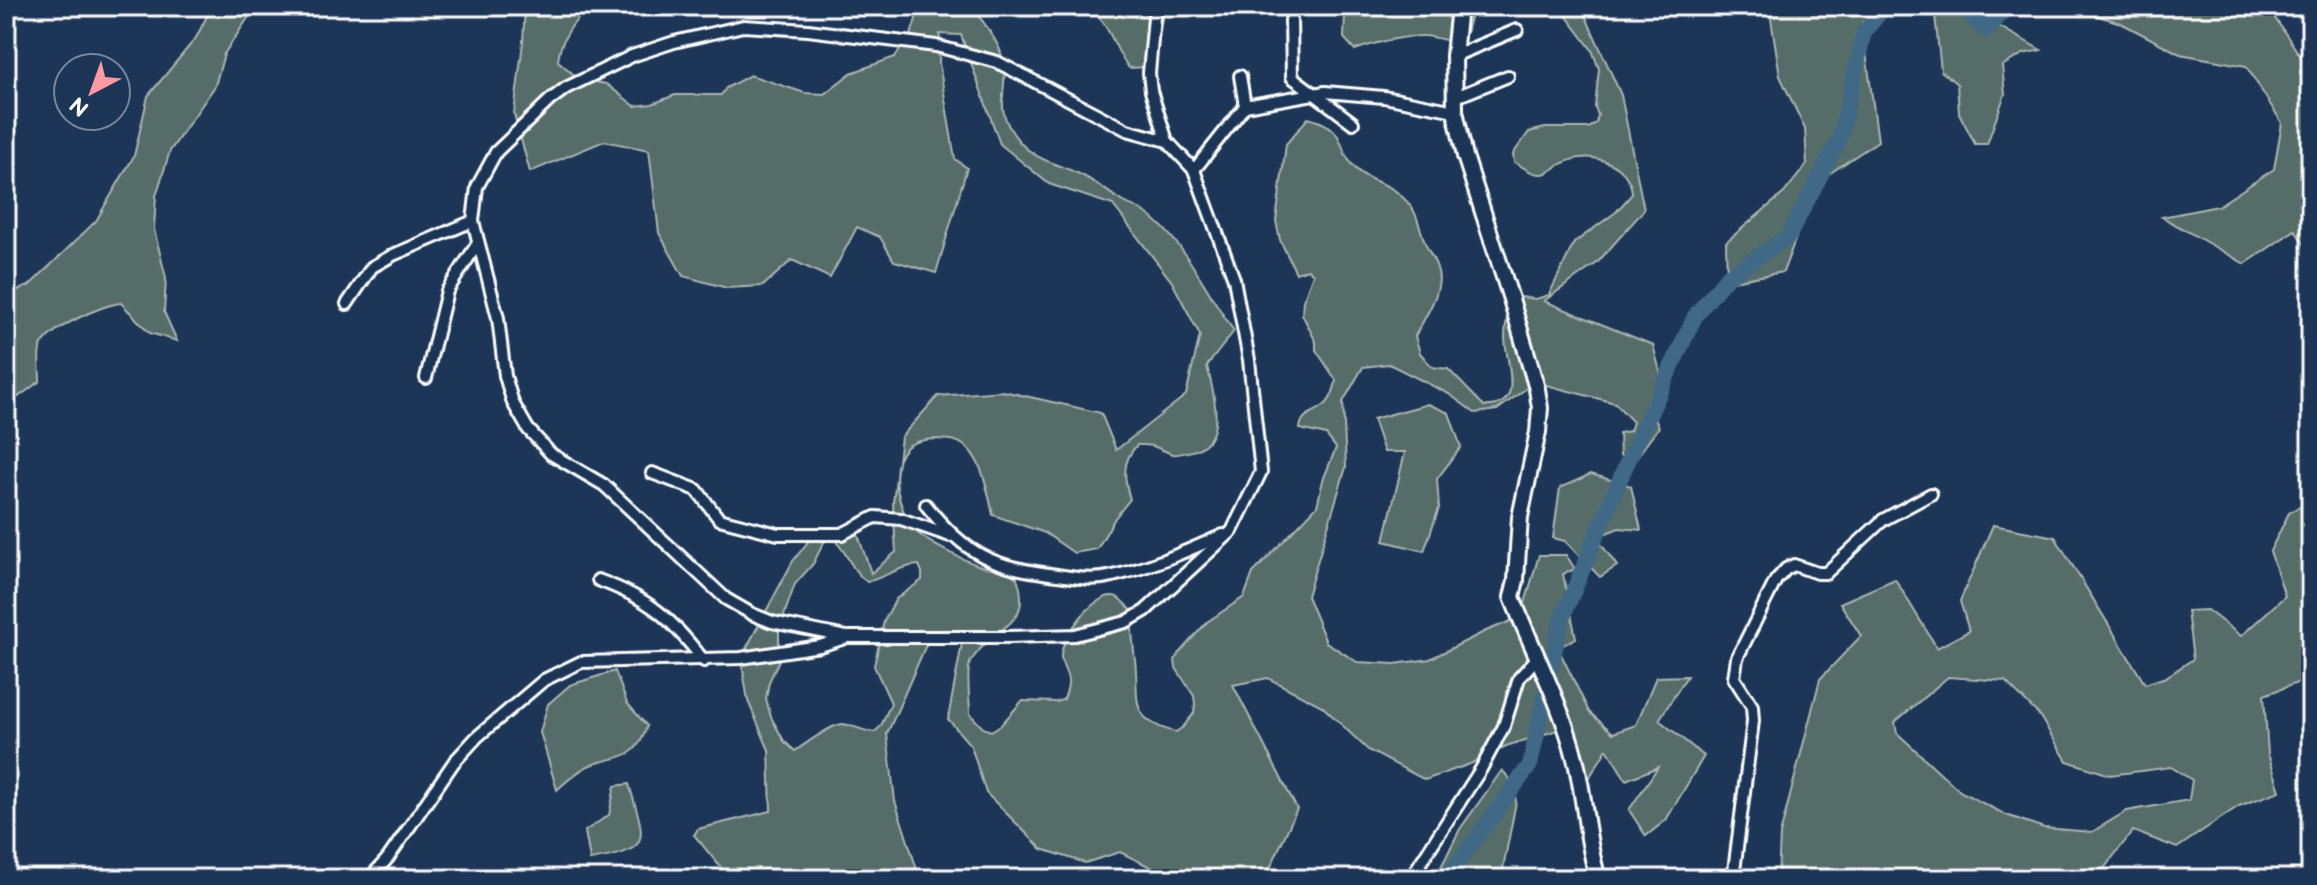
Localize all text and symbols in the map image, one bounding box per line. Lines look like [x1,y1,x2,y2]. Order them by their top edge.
north arrow [52,52,132,132]
text: N [65,90,95,122]

